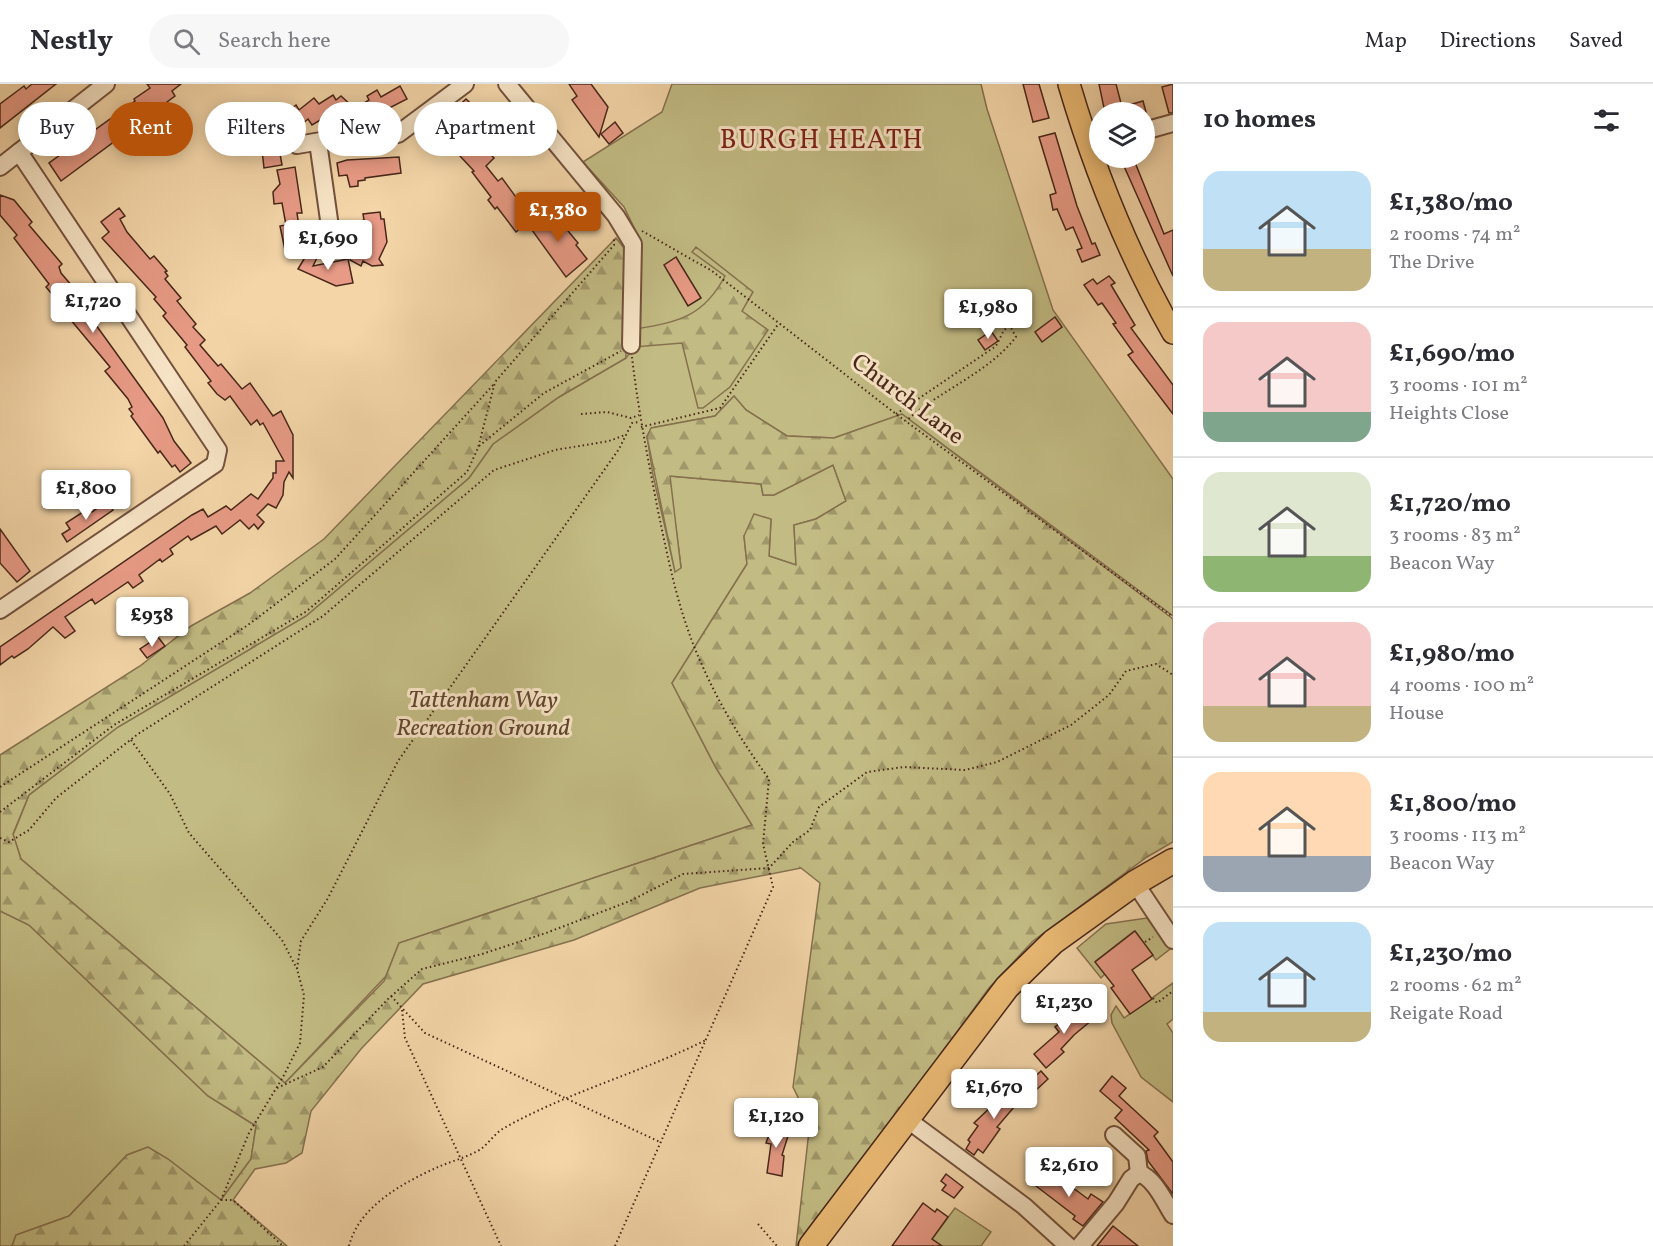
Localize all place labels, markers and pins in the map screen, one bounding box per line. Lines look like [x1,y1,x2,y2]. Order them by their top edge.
pin: £1,380 [509,192,607,243]
pin: £1,690 [279,220,377,271]
pin: £1,720 [44,283,142,334]
pin: £1,980 [939,289,1037,340]
pin: £1,800 [37,470,135,521]
pin: £938 [116,597,188,648]
pin: £1,230 [1015,984,1113,1035]
pin: £1,670 [945,1069,1043,1120]
pin: £1,120 [727,1098,825,1149]
pin: £2,610 [1020,1147,1118,1198]

